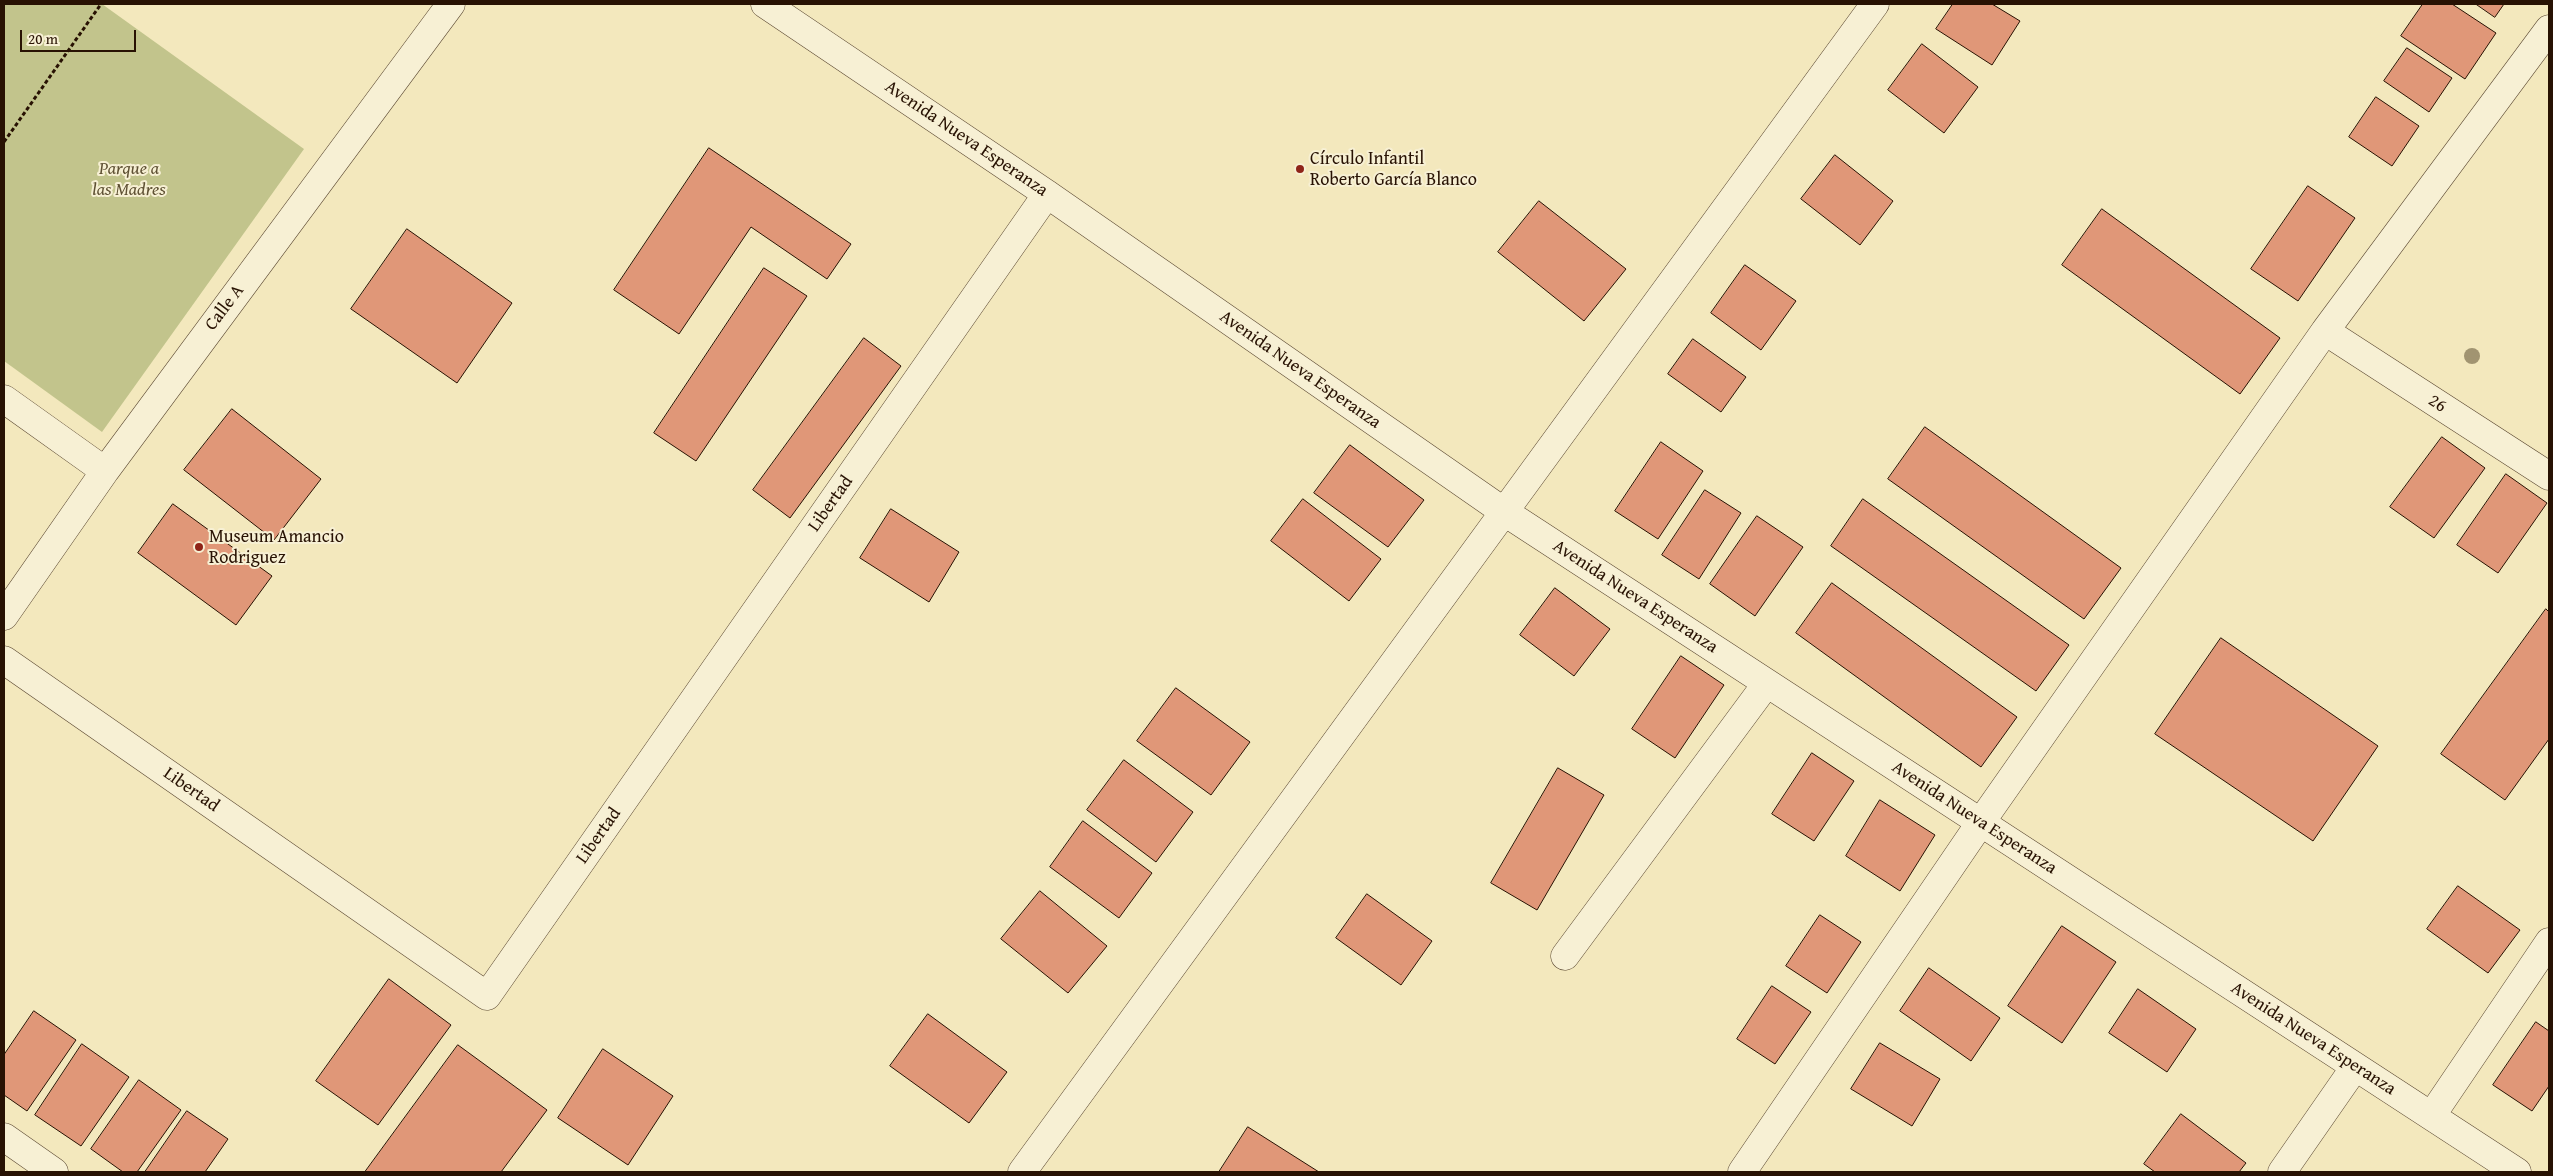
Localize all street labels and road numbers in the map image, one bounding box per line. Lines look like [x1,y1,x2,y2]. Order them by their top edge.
street label: Avenida Nueva Esperanza [880,76,1052,202]
street label: Calle A [201,281,249,335]
street label: Avenida Nueva Esperanza [1215,306,1385,434]
street label: 26 [2424,390,2450,418]
street label: Libertad [804,472,858,536]
street label: Avenida Nueva Esperanza [1549,536,1721,658]
street label: Avenida Nueva Esperanza [1888,757,2060,879]
street label: Libertad [159,763,223,817]
street label: Libertad [572,804,626,868]
street label: Avenida Nueva Esperanza [2227,978,2399,1100]

